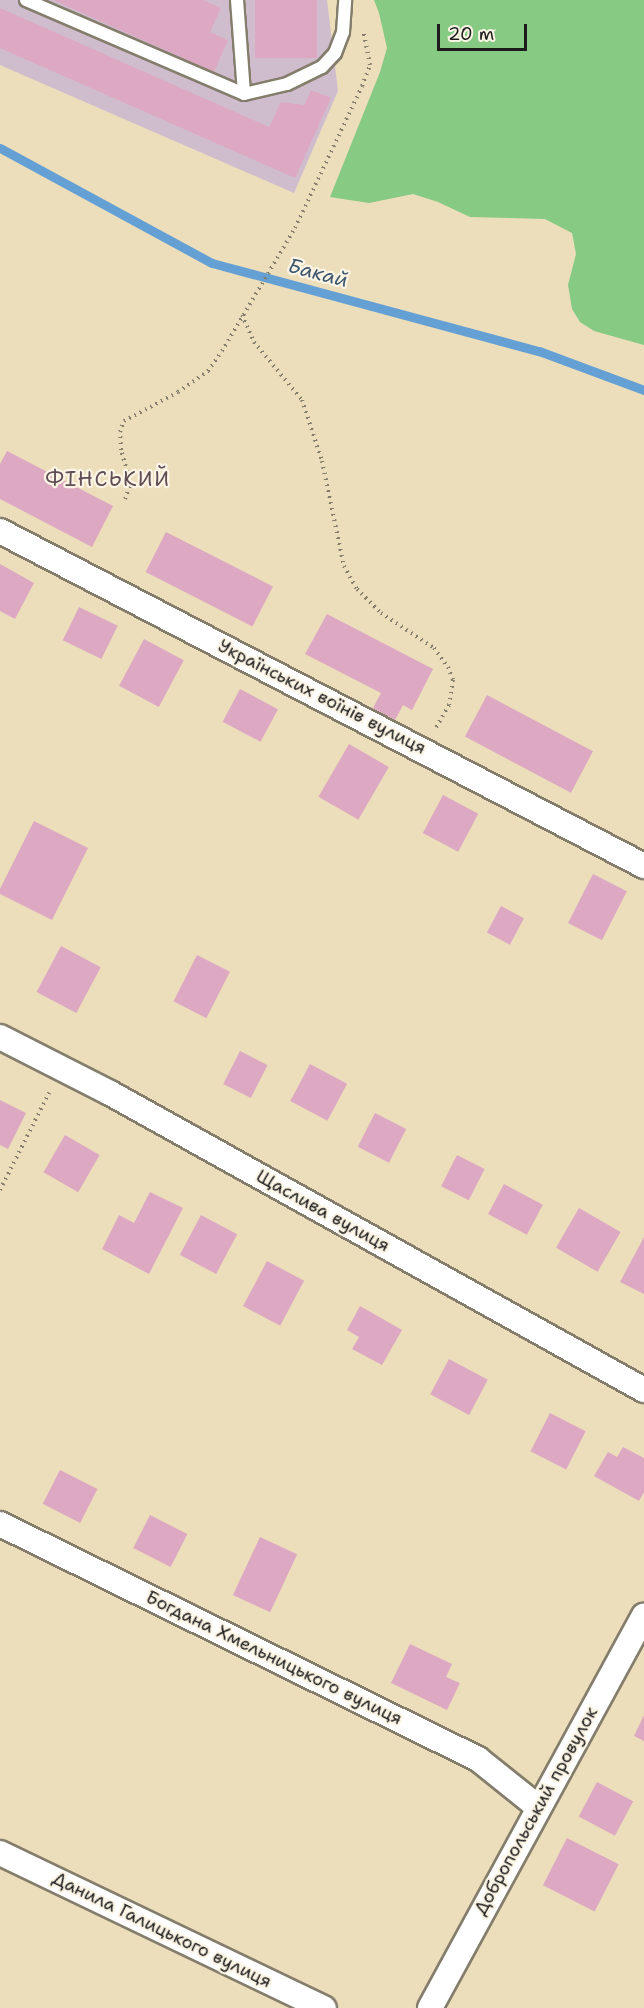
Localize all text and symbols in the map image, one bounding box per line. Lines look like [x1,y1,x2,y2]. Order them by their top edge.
scale bar [440,12,530,50]
text: 20 m [448,22,494,46]
water label: Бакай [285,253,351,293]
district label: ФІНСЬКИЙ [45,466,171,492]
street label: Українських воїнів вулиця [214,635,430,759]
street label: Щаслива вулиця [253,1165,393,1257]
street label: Богдана Хмельницького вулиця [142,1586,406,1730]
street label: Добропольський провулок [470,1703,602,1919]
street label: Данила Галицького вулиця [49,1867,275,1993]

